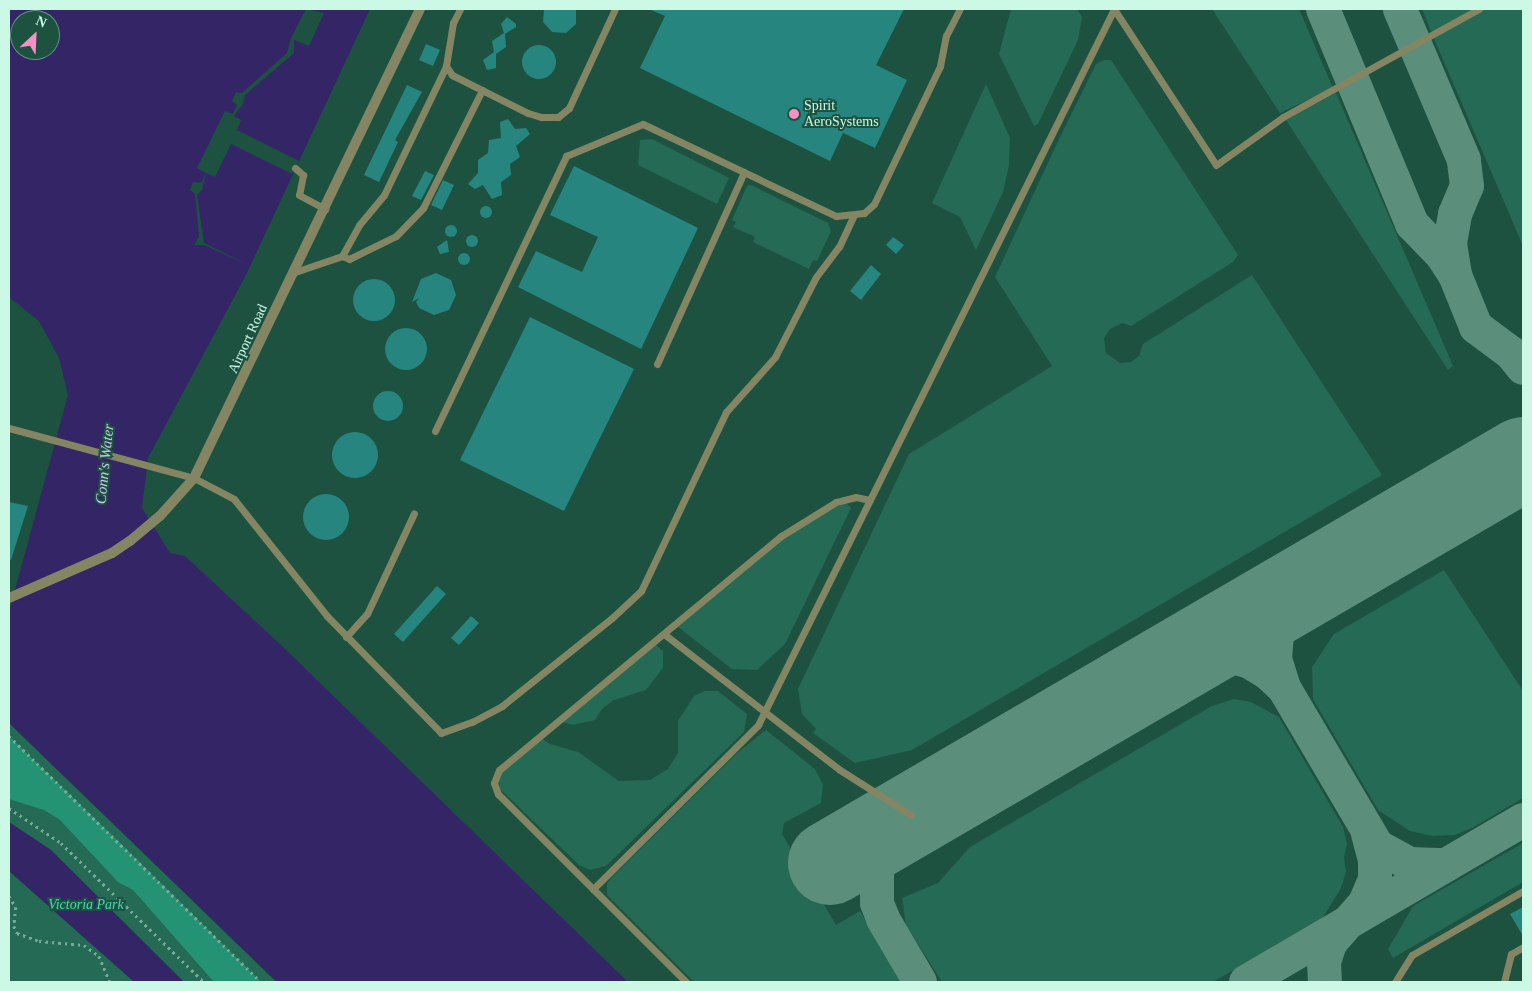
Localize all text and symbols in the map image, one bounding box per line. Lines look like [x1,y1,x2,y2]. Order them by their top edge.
north arrow [10,10,60,60]
text: N [33,13,49,31]
place label: Spirit AeroSystems [804,98,879,130]
marker: Spirit AeroSystems [788,108,800,120]
street label: Airport Road [225,302,271,376]
water label: Conn's Water [92,423,118,505]
park label: Victoria Park [48,897,124,913]

